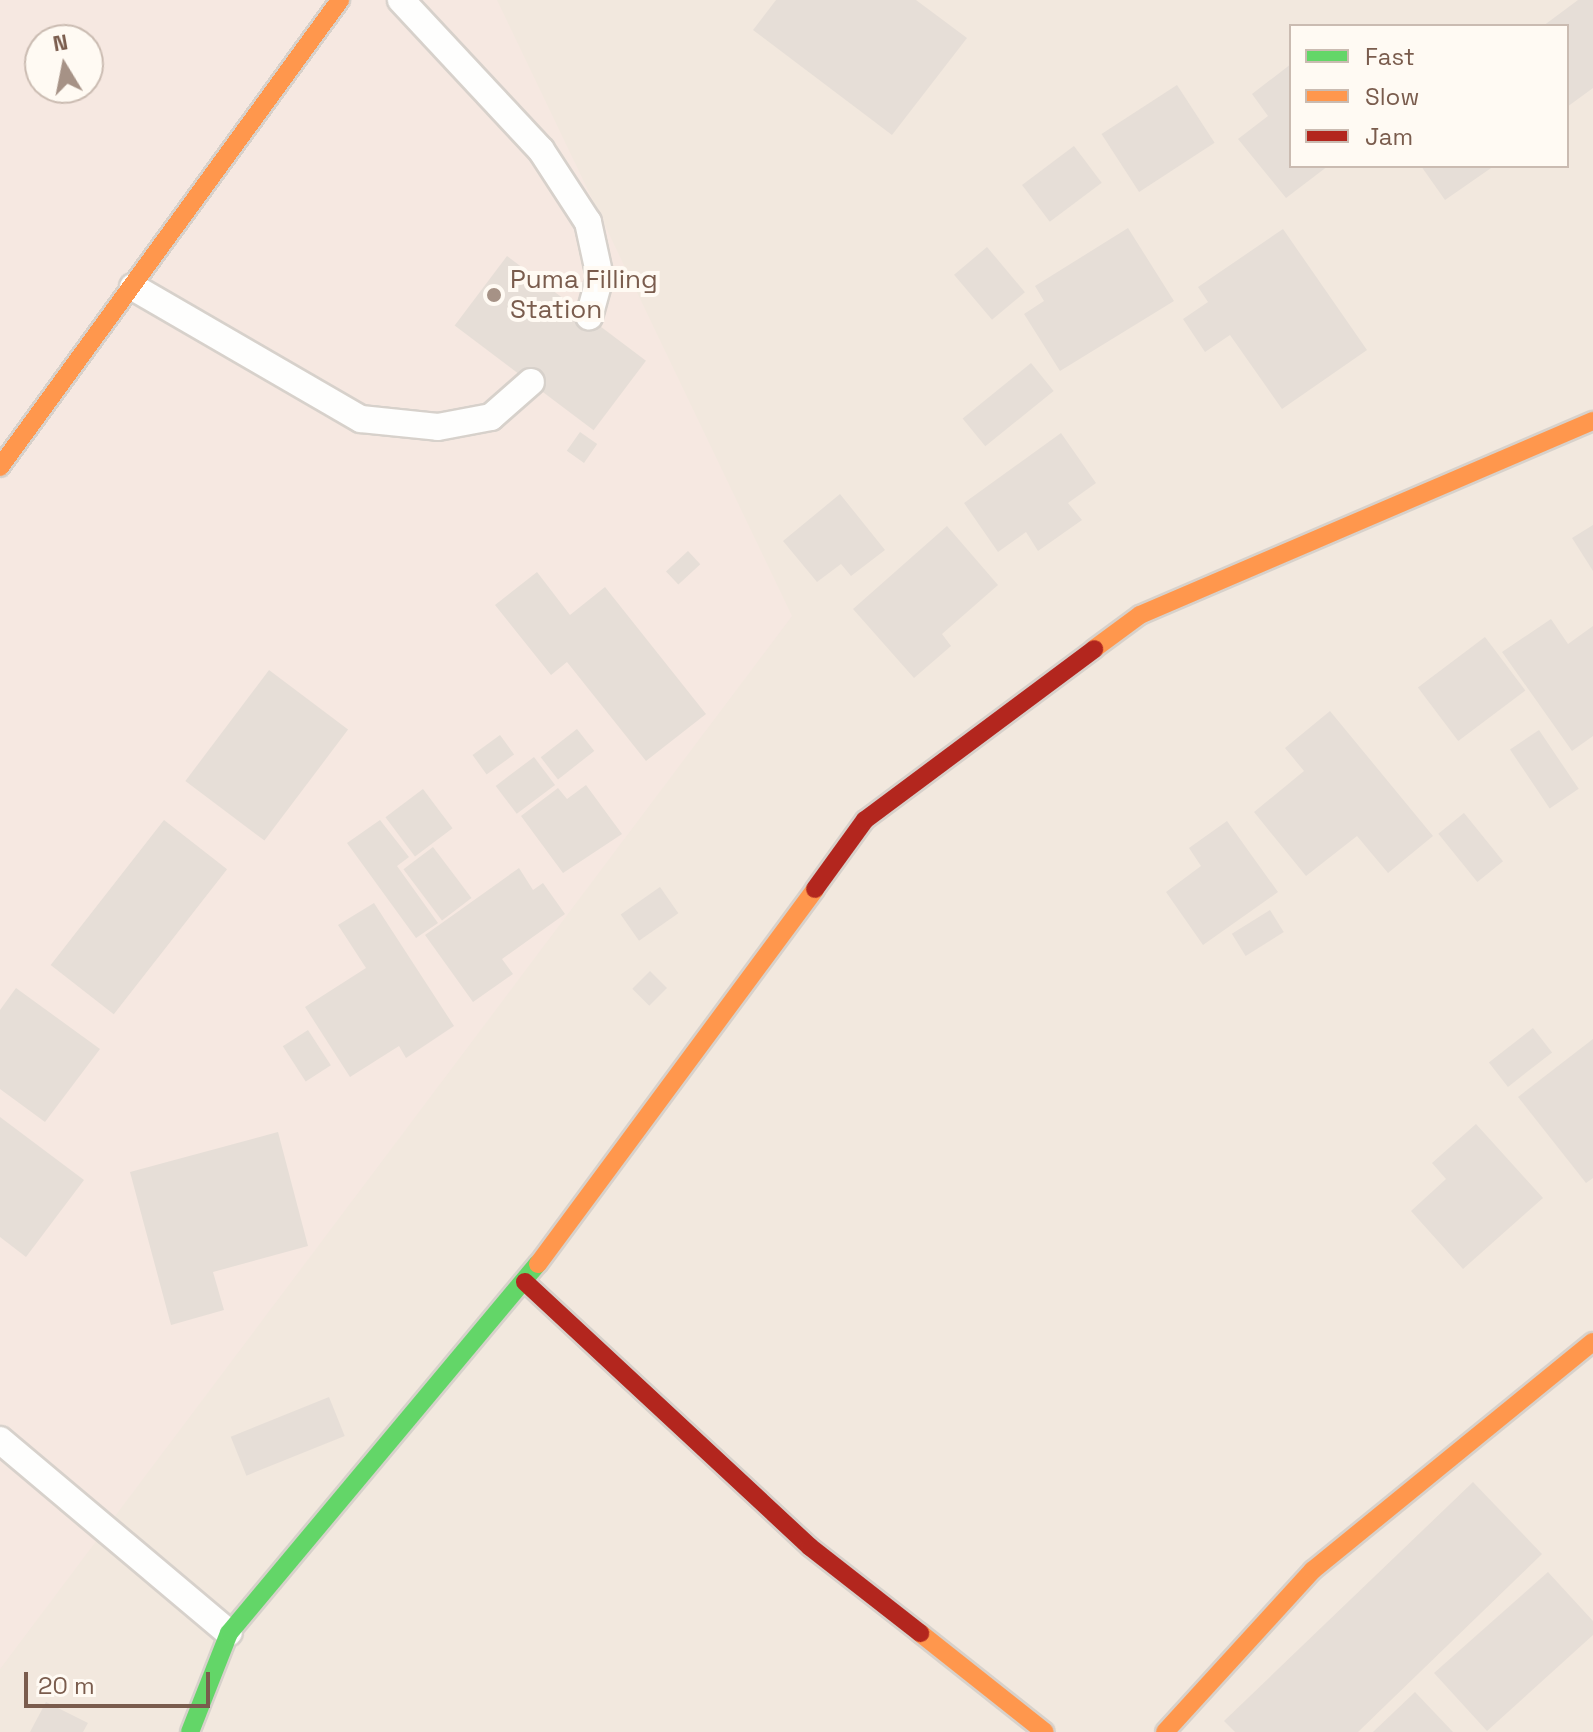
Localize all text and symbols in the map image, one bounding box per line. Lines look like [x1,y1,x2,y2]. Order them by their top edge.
north arrow [24,24,104,104]
legend [1289,24,1569,168]
text: N [50,27,70,57]
text: Fast [1365,41,1415,72]
text: Slow [1365,81,1419,112]
text: Jam [1365,121,1413,152]
place label: Puma Filling Station [510,264,658,326]
marker: Puma Filling Station [485,286,503,304]
scale bar [28,1656,214,1706]
text: 20 m [38,1670,95,1701]

